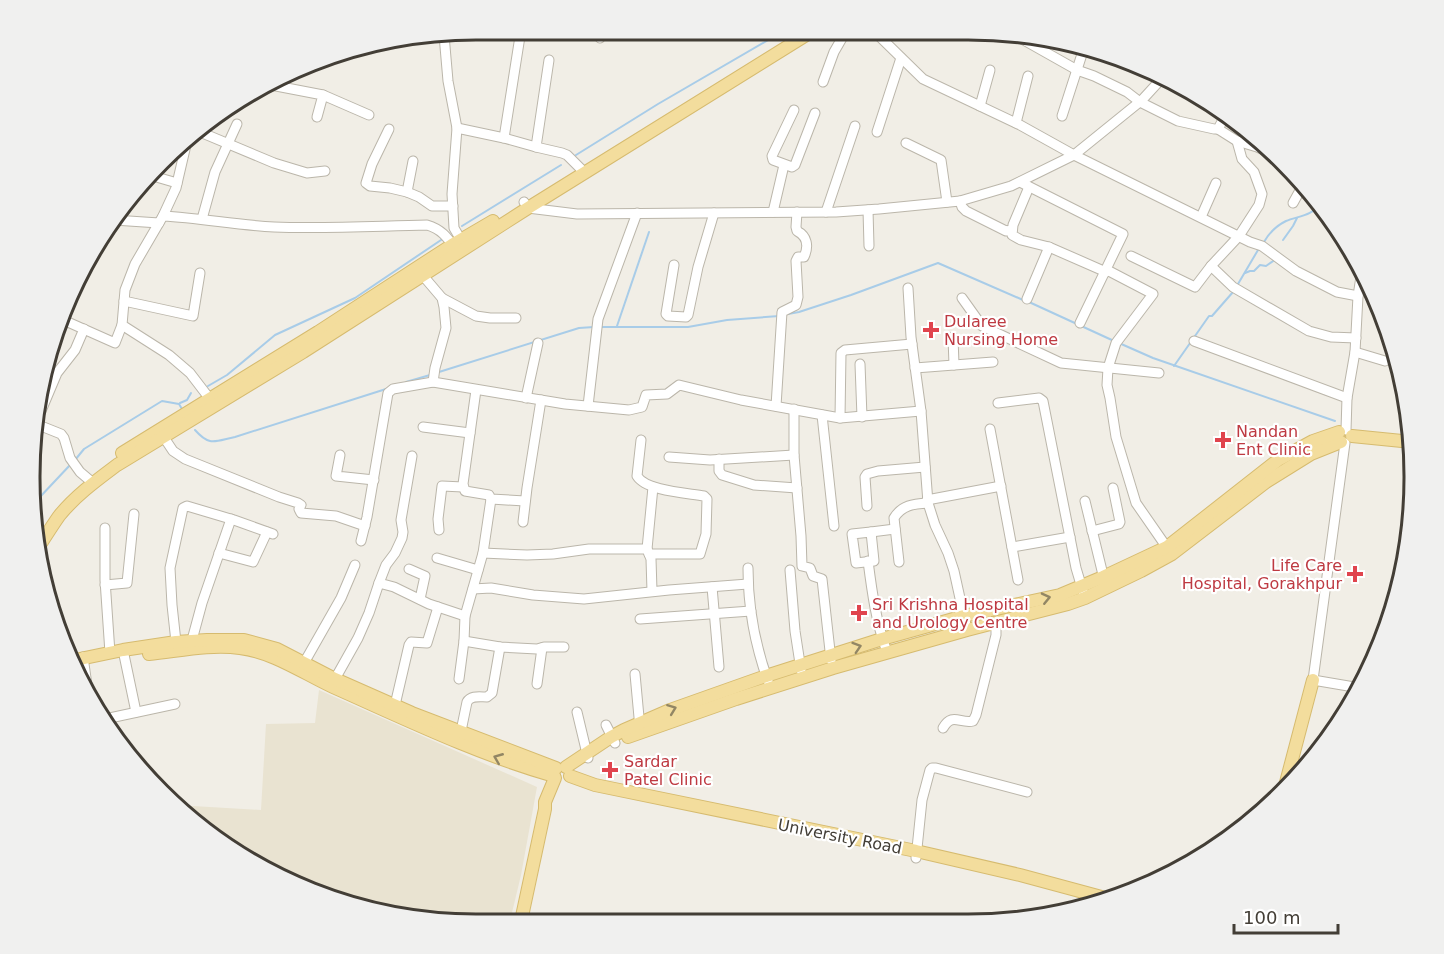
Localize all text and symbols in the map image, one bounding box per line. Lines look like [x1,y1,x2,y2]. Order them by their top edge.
place label: Dularee Nursing Home [944,312,1058,349]
marker: Dularee Nursing Home [922,321,940,339]
place label: Nandan Ent Clinic [1236,422,1311,459]
marker: Nandan Ent Clinic [1214,431,1232,449]
place label: Life Care Hospital, Gorakhpur [1182,556,1342,593]
marker: Life Care Hospital, Gorakhpur [1346,565,1364,583]
one-way arrow [1041,592,1051,605]
place label: Sri Krishna Hospital and Urology Centre [872,595,1029,632]
marker: Sri Krishna Hospital and Urology Centre [850,604,868,622]
one-way arrow [851,642,862,655]
one-way arrow [666,704,677,716]
place label: Sardar Patel Clinic [624,752,712,789]
one-way arrow [493,753,504,765]
marker: Sardar Patel Clinic [601,761,619,779]
street label: University Road [776,815,904,858]
scale bar [1234,897,1338,935]
text: 100 m [1243,907,1301,928]

